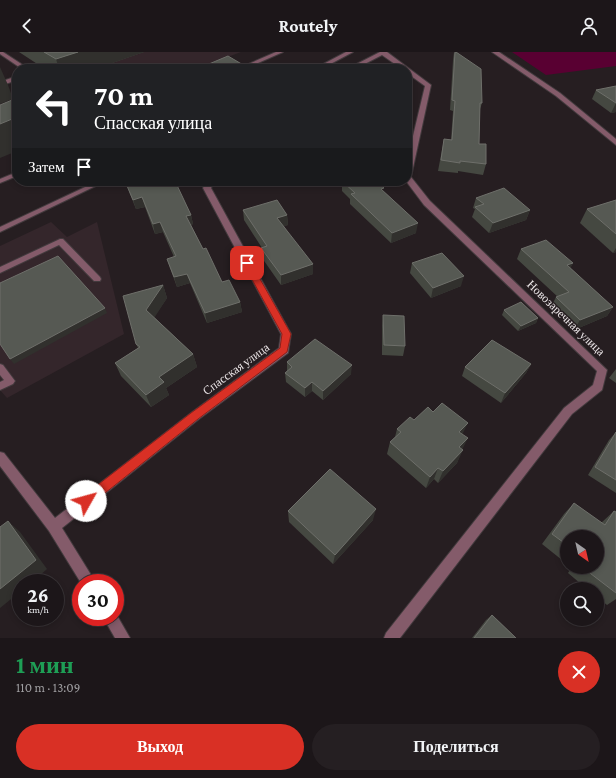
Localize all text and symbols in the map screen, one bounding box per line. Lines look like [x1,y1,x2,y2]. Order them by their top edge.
icon: back [16,15,38,37]
icon: person [578,15,600,37]
text: Routely [279,16,337,36]
icon: left [28,80,80,132]
text: 70 m [94,80,153,111]
text: Спасская улица [94,113,212,133]
icon: arrive [73,156,95,178]
text: Затем [28,159,65,175]
pin [230,246,264,280]
icon: arrive [236,252,258,274]
street label: Новозаречная улица [524,277,608,359]
street label: Спасская улица [200,340,273,398]
position arrow [65,480,107,522]
north arrow [560,530,604,574]
map controls [560,530,604,626]
speed limit sign: 30 [72,574,124,626]
button: search [560,582,604,626]
text: 26 [27,584,49,606]
text: km/h [27,604,49,615]
text: 1 мин [16,651,74,678]
button: close [558,651,600,693]
text: 110 m · 13:09 [16,680,80,695]
button: Выход [16,724,304,770]
button: Поделиться [312,724,600,770]

